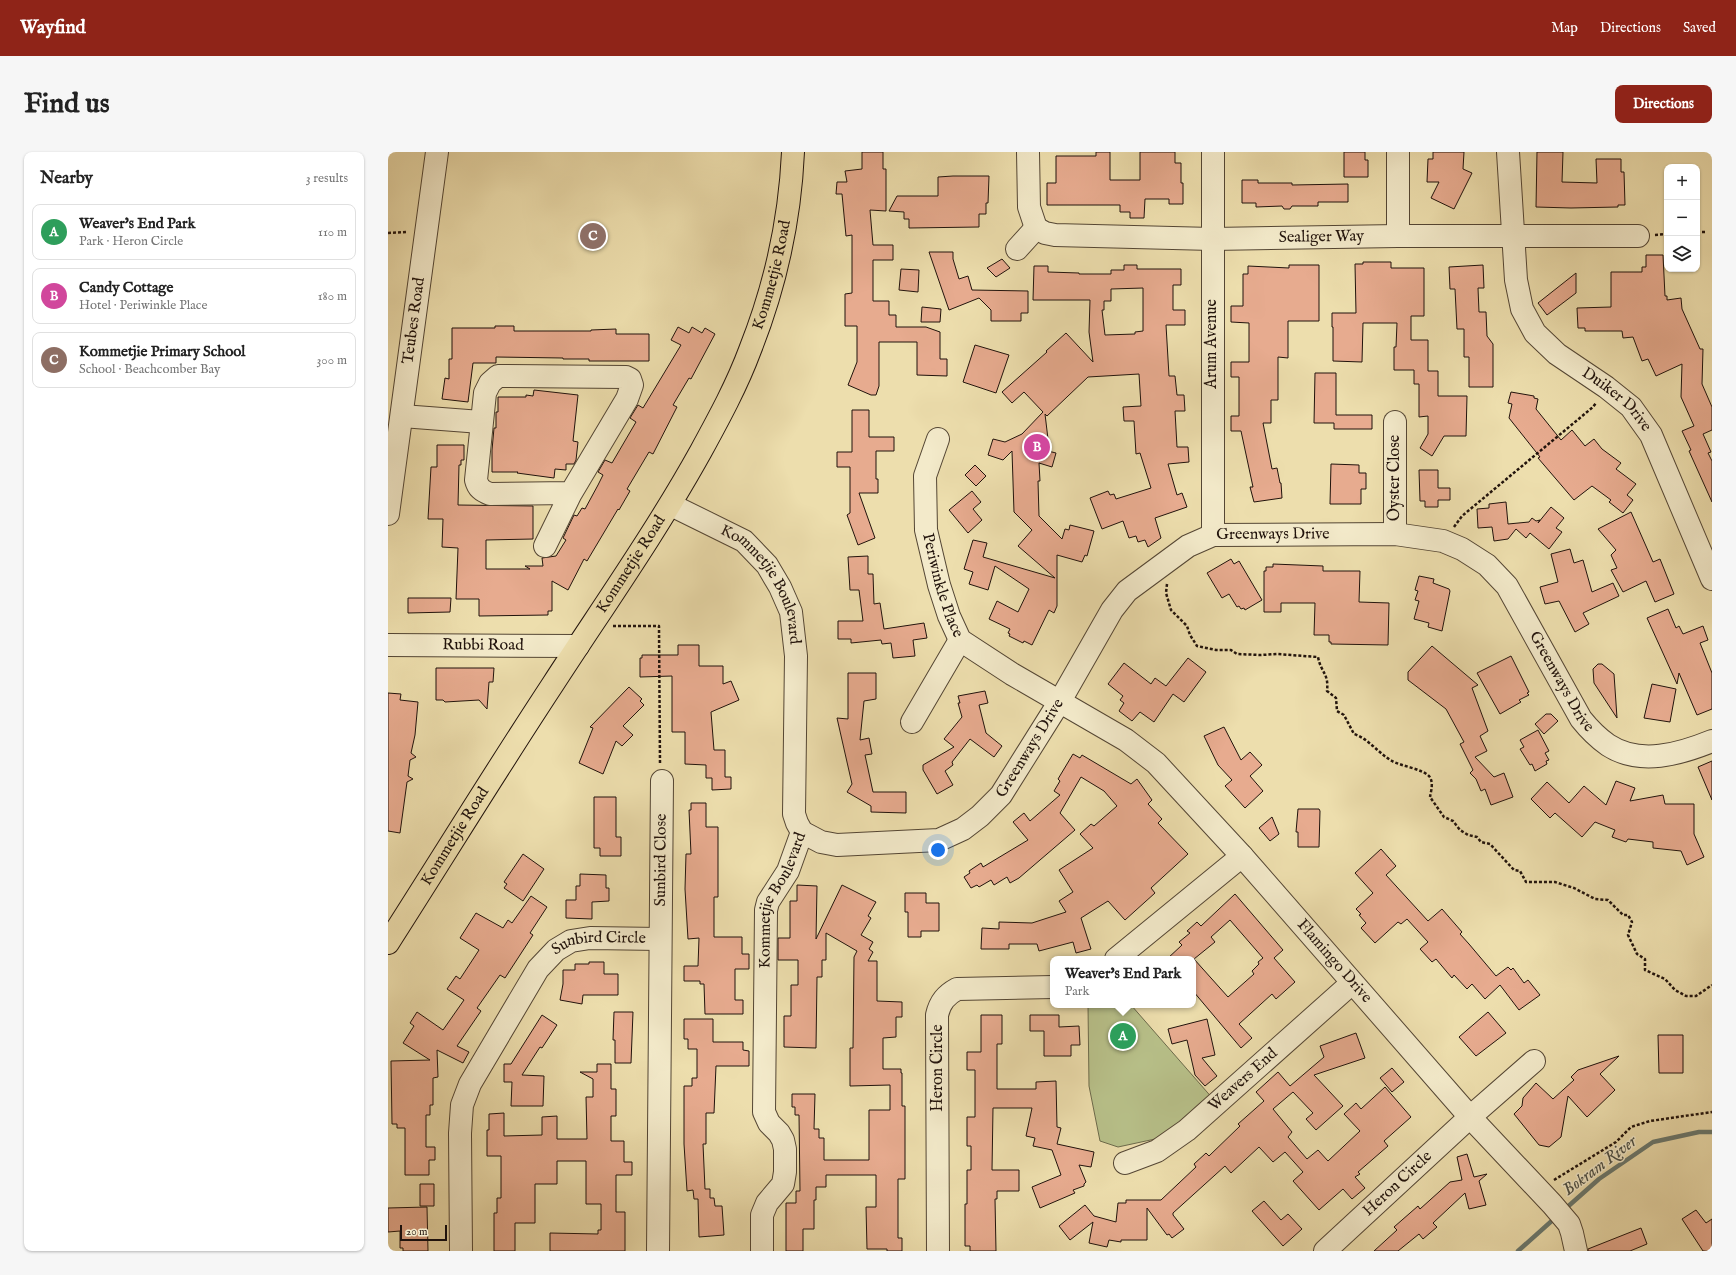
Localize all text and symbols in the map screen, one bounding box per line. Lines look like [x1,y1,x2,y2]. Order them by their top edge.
text: Wayfind [20,16,86,40]
text: Map [1551,19,1578,37]
text: Directions [1600,19,1661,37]
text: Saved [1683,19,1716,37]
button: Directions [1615,85,1712,123]
text: Find us [24,87,110,122]
map controls [1664,164,1700,272]
button: + [1664,164,1700,200]
text: Nearby [40,168,93,189]
text: 3 results [306,170,348,187]
button: − [1664,200,1700,236]
text: Weaver's End Park [79,214,195,233]
street label: Kommetjie Road [748,218,796,333]
pin: C [580,221,606,251]
text: A [50,224,58,241]
text: 110 m [318,224,347,241]
street label: Sealiger Way [1279,227,1364,248]
text: Park · Heron Circle [79,233,183,250]
button: layers [1664,236,1700,272]
street label: Teubes Road [398,276,430,365]
text: Candy Cottage [79,278,173,297]
text: B [50,288,58,305]
text: 180 m [318,288,347,305]
text: Hotel · Periwinkle Place [79,297,207,314]
street label: Arum Avenue [1202,299,1222,390]
text: Kommetjie Primary School [79,342,245,361]
text: C [49,352,59,369]
text: 300 m [316,352,347,369]
text: School · Beachcomber Bay [79,361,220,378]
street label: Duiker Drive [1578,363,1656,436]
pin: B [1024,432,1050,462]
street label: Oyster Close [1385,435,1405,521]
street label: Kommetjie Road [592,511,671,617]
street label: Kommetjie Boulevard [717,521,805,646]
street label: Greenways Drive [1216,524,1330,545]
street label: Periwinkle Place [917,531,968,641]
street label: Greenways Drive [1524,628,1598,737]
street label: Rubbi Road [442,635,524,656]
street label: Greenways Drive [992,695,1069,802]
street label: Kommetjie Road [417,783,494,890]
street label: Sunbird Close [651,813,672,907]
street label: Kommetjie Boulevard [755,829,811,969]
your location [928,840,948,860]
street label: Flamingo Drive [1292,915,1376,1007]
street label: Sunbird Circle [548,928,646,960]
popup [1050,956,1196,1008]
text: Weaver's End Park [1065,964,1181,983]
text: Park [1065,983,1089,1000]
pin: A [1110,1021,1136,1051]
street label: Heron Circle [928,1024,948,1112]
street label: Weavers End [1204,1044,1282,1116]
water label: Bokram River [1559,1131,1642,1201]
street label: Heron Circle [1359,1147,1437,1221]
scale bar [400,1223,447,1242]
text: 20 m [406,1225,427,1239]

